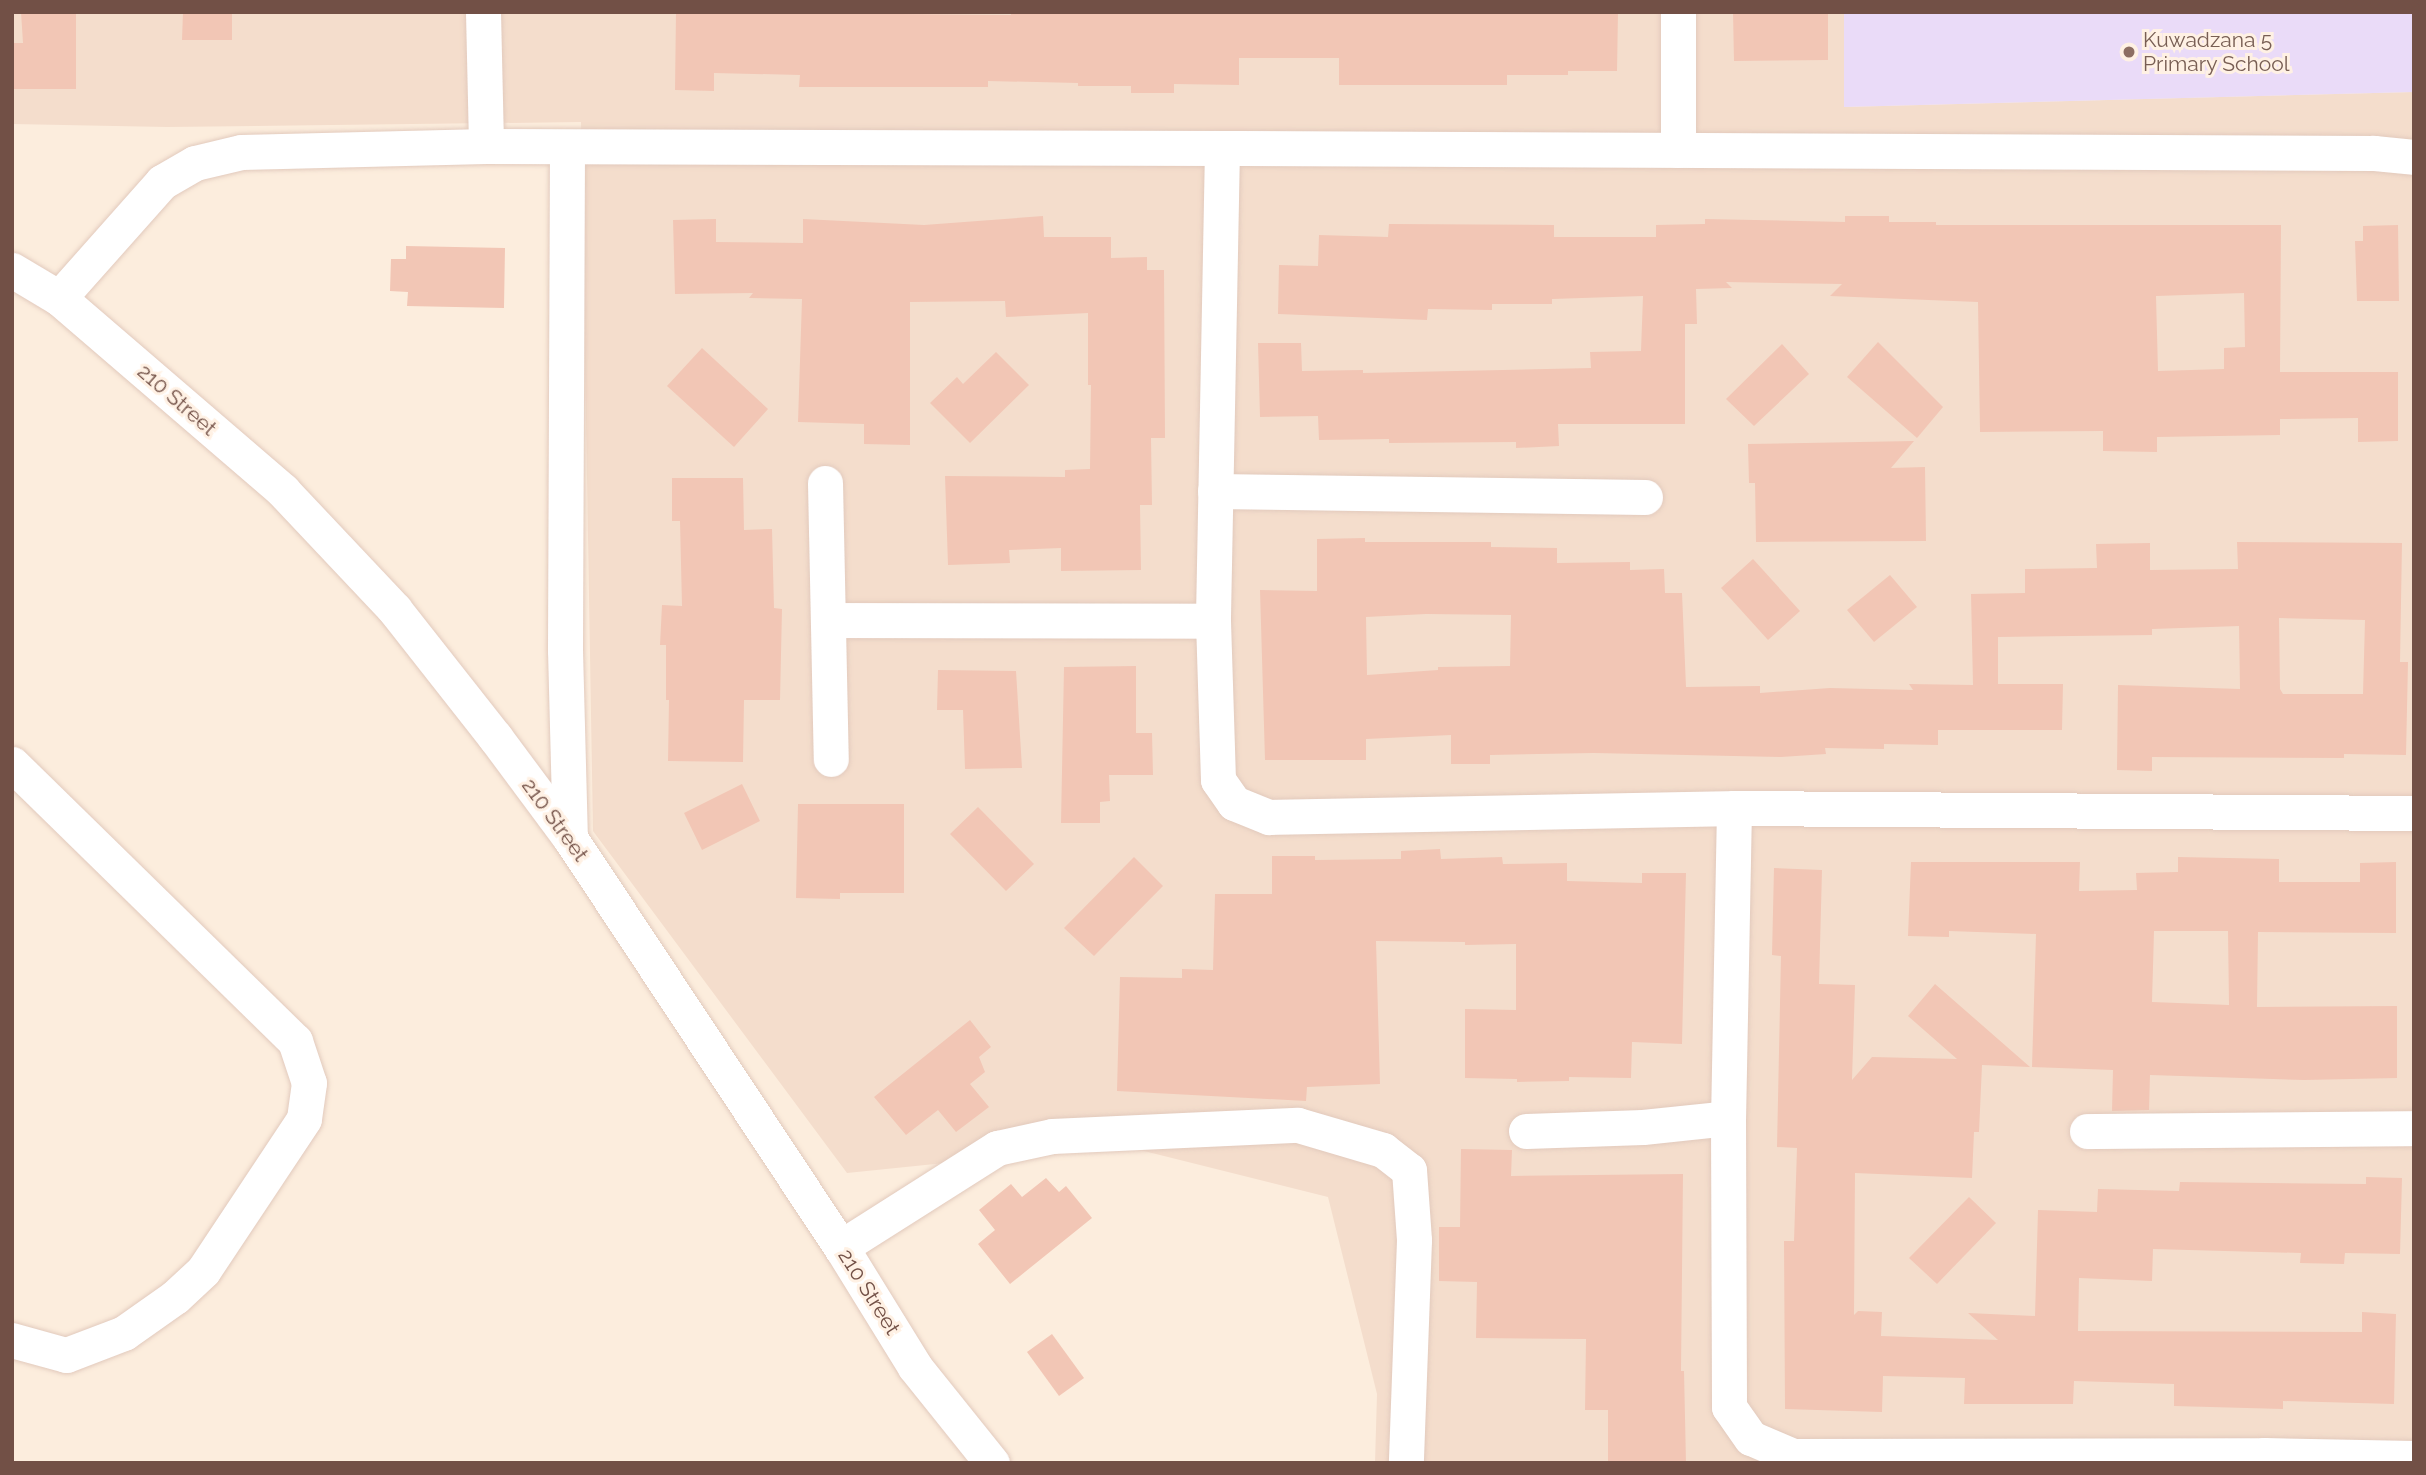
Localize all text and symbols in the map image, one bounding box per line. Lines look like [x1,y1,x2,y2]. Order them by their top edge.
place label: Kuwadzana 5 Primary School [2143,27,2290,77]
marker: Kuwadzana 5 Primary School [2121,44,2137,60]
street label: 210 Street [132,359,222,441]
street label: 210 Street [516,774,594,866]
street label: 210 Street [833,1244,905,1340]

